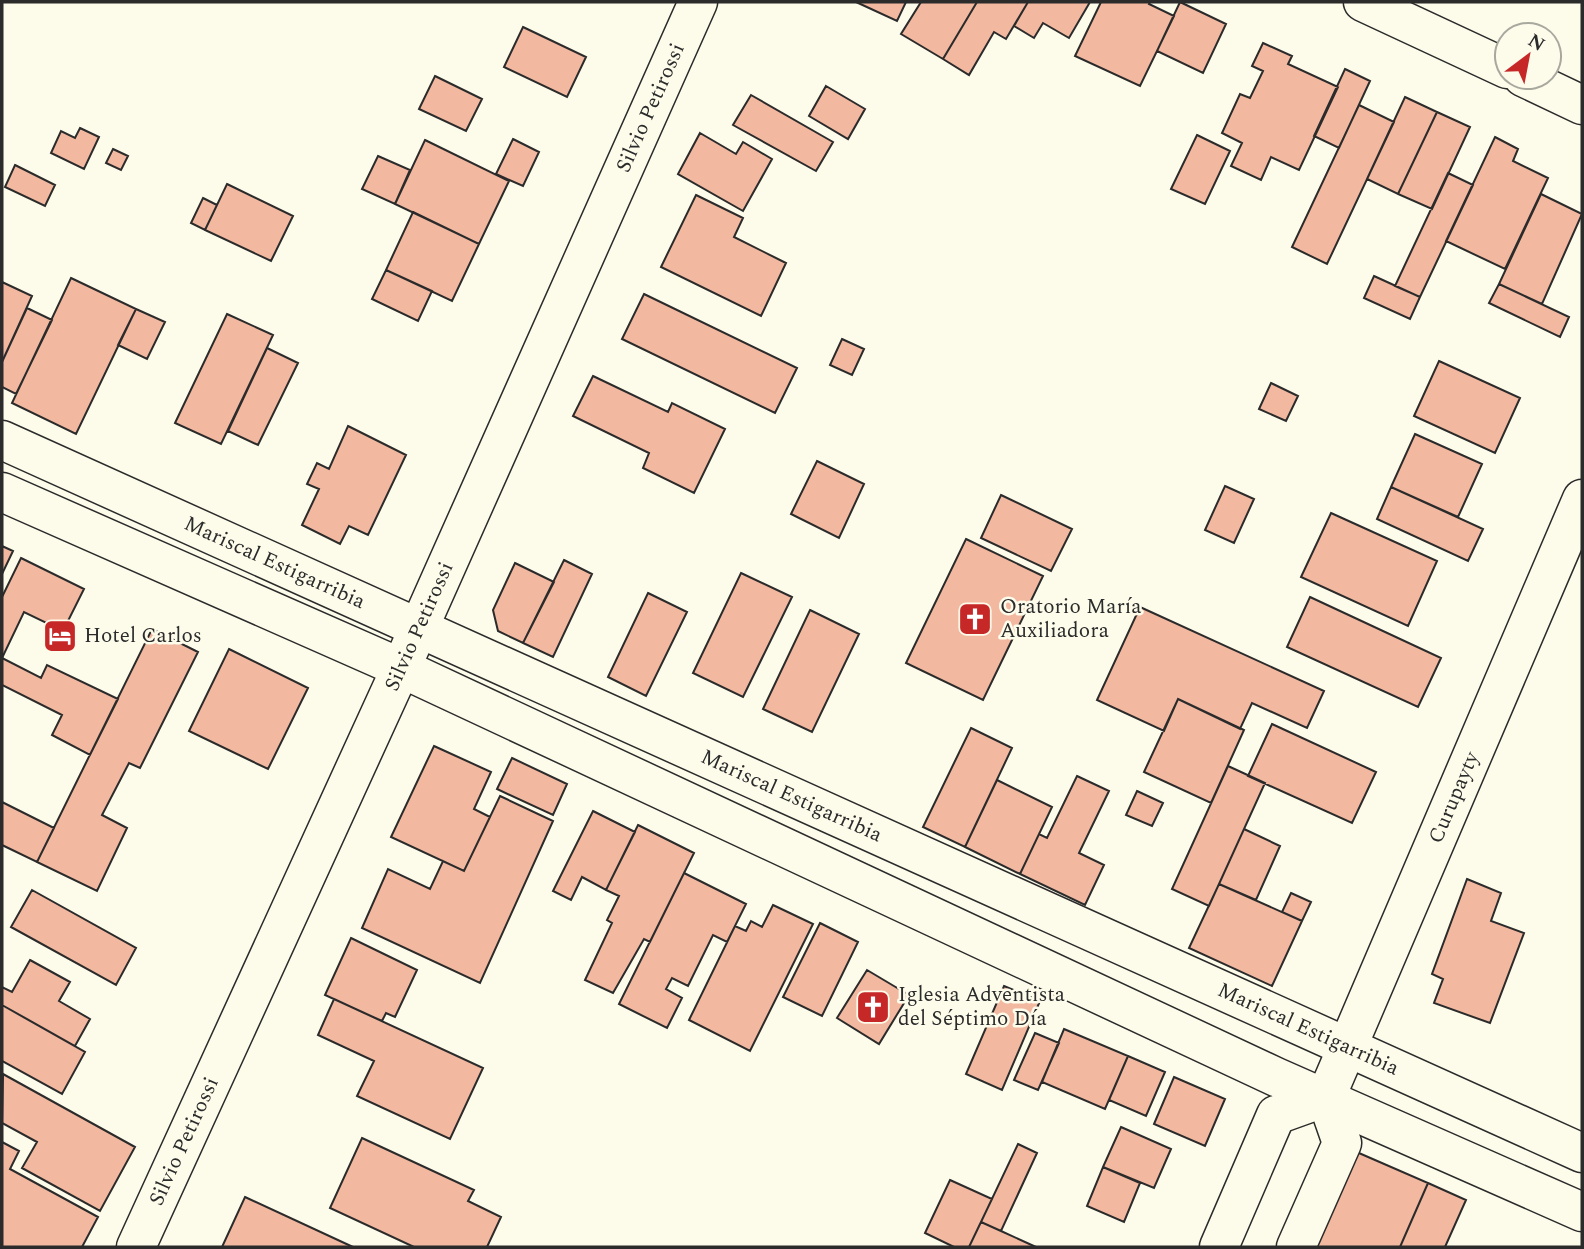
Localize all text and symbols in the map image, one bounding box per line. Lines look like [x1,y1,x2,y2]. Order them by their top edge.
north arrow [1493,21,1563,91]
text: N [1522,26,1550,59]
street label: Silvio Petirossi [608,38,694,178]
street label: Mariscal Estigarribia [179,508,371,618]
street label: Silvio Petirossi [376,557,462,697]
place label: Oratorio María Auxiliadora [1000,591,1142,647]
church icon: Oratorio María Auxiliadora [956,600,994,638]
hotel icon: Hotel Carlos [41,617,79,655]
place label: Hotel Carlos [84,620,202,652]
street label: Mariscal Estigarribia [695,741,888,851]
street label: Curupayty [1420,746,1488,849]
street label: Mariscal Estigarribia [1212,975,1405,1085]
place label: Iglesia Adventista del Séptimo Día [898,979,1066,1035]
church icon: Iglesia Adventista del Séptimo Día [854,988,892,1026]
street label: Silvio Petirossi [141,1072,228,1211]

